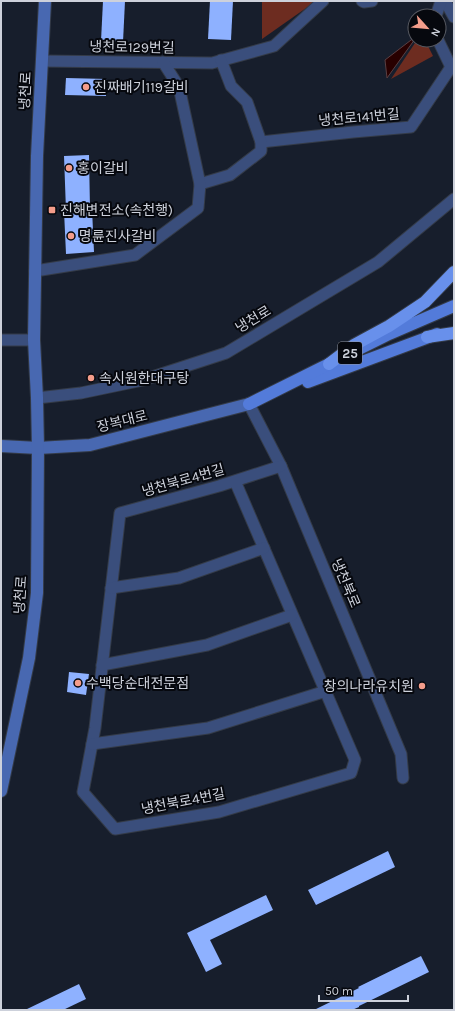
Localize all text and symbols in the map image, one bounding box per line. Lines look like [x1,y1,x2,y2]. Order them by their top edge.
north arrow [407,8,447,48]
text: N [428,26,443,39]
street label: 냉천로129번길 [89,38,175,57]
street label: 냉천로 [16,71,35,111]
place label: 진짜배기119갈비 [94,79,189,96]
marker: 진짜배기119갈비 [81,82,91,92]
street label: 냉천로141번길 [318,105,400,130]
place label: 홍이갈비 [77,160,129,177]
marker: 홍이갈비 [64,163,74,173]
place label: 진해변전소(속천행) [60,202,173,219]
marker: 진해변전소(속천행) [47,205,57,215]
place label: 명륜진사갈비 [79,228,156,245]
marker: 명륜진사갈비 [66,231,76,241]
street label: 냉천로 [232,302,274,337]
road number: 25 [338,342,362,364]
place label: 속시원한대구탕 [99,370,189,387]
marker: 속시원한대구탕 [86,373,96,383]
street label: 장복대로 [95,407,149,436]
street label: 냉천북로4번길 [140,461,226,500]
street label: 냉천북로 [328,556,363,610]
street label: 냉천로 [11,575,30,615]
place label: 수백당순대전문점 [86,675,189,692]
marker: 수백당순대전문점 [73,678,83,688]
place label: 창의나라유치원 [324,678,414,695]
marker: 창의나라유치원 [417,681,427,691]
street label: 냉천북로4번길 [140,785,226,818]
scale bar [319,977,408,1003]
text: 50 m [325,984,353,998]

